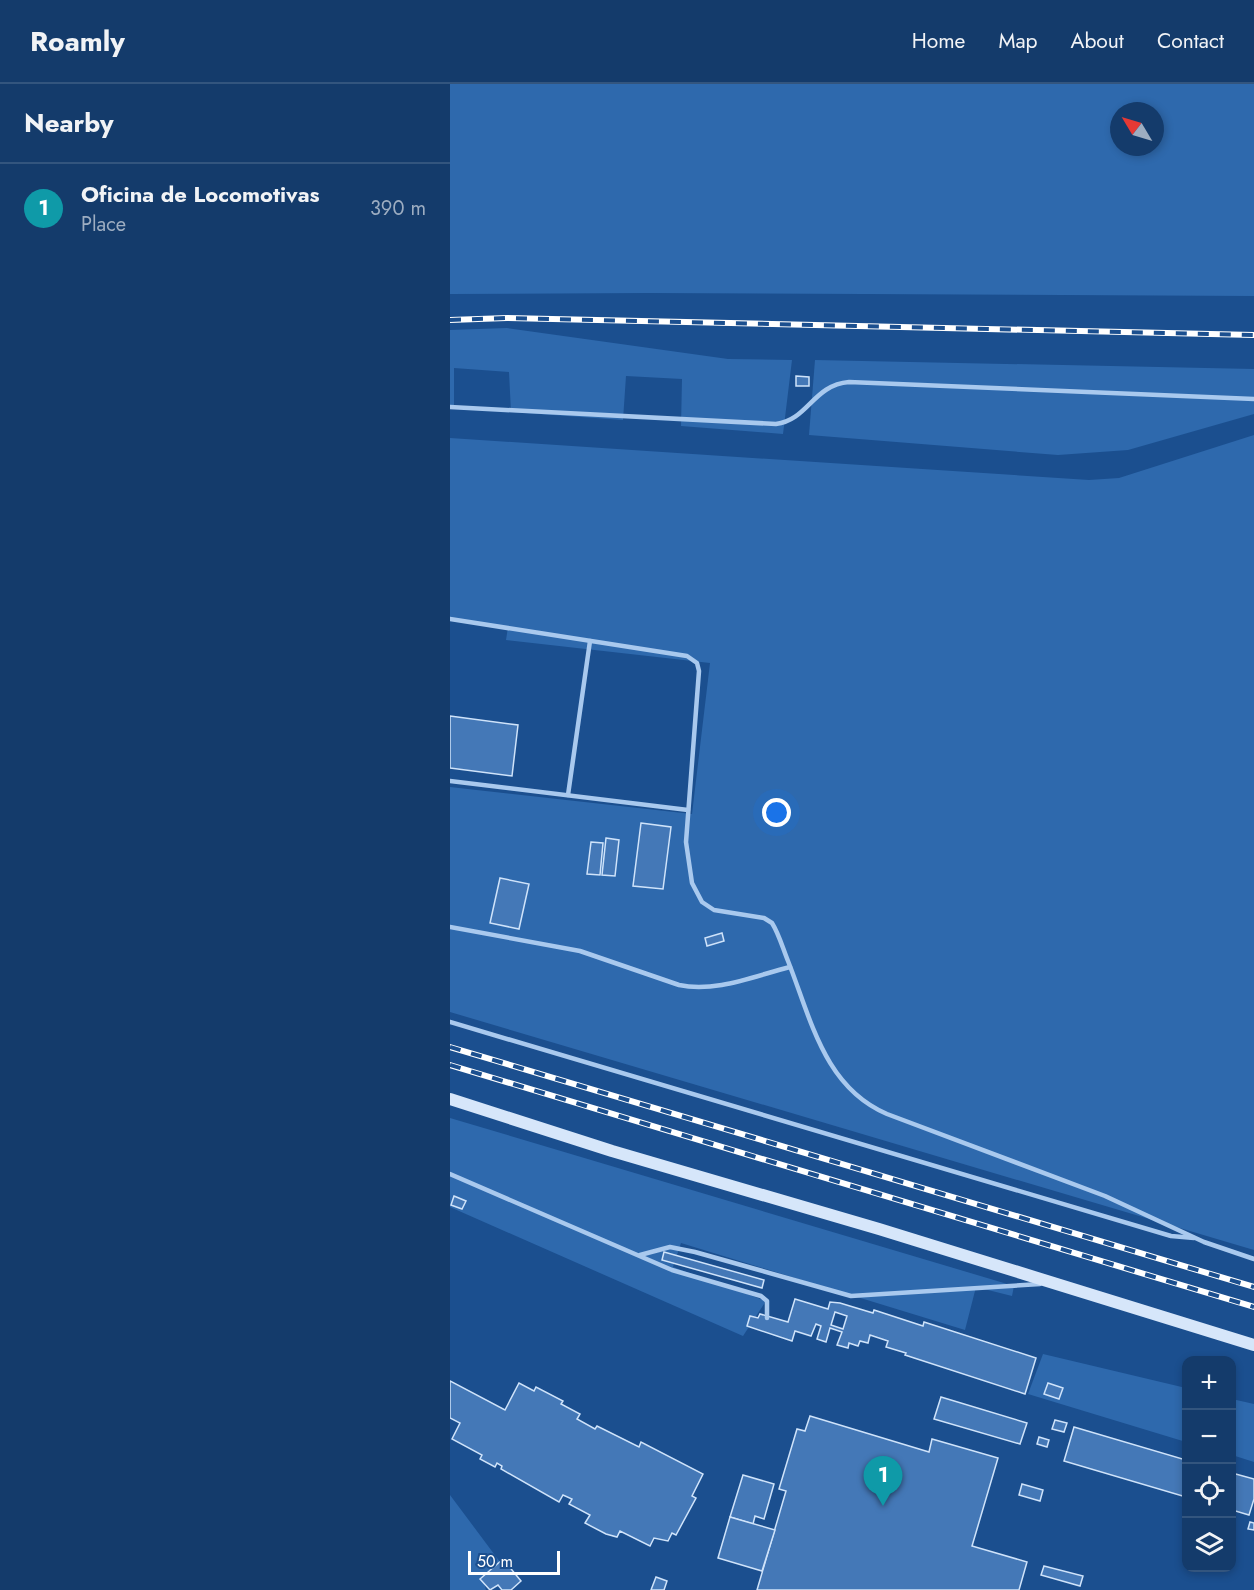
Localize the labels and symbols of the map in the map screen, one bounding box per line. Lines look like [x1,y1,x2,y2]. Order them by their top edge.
north arrow [1110,102,1164,156]
your location [762,798,791,827]
pin: 1 [864,1456,902,1506]
scale bar [468,1548,560,1576]

